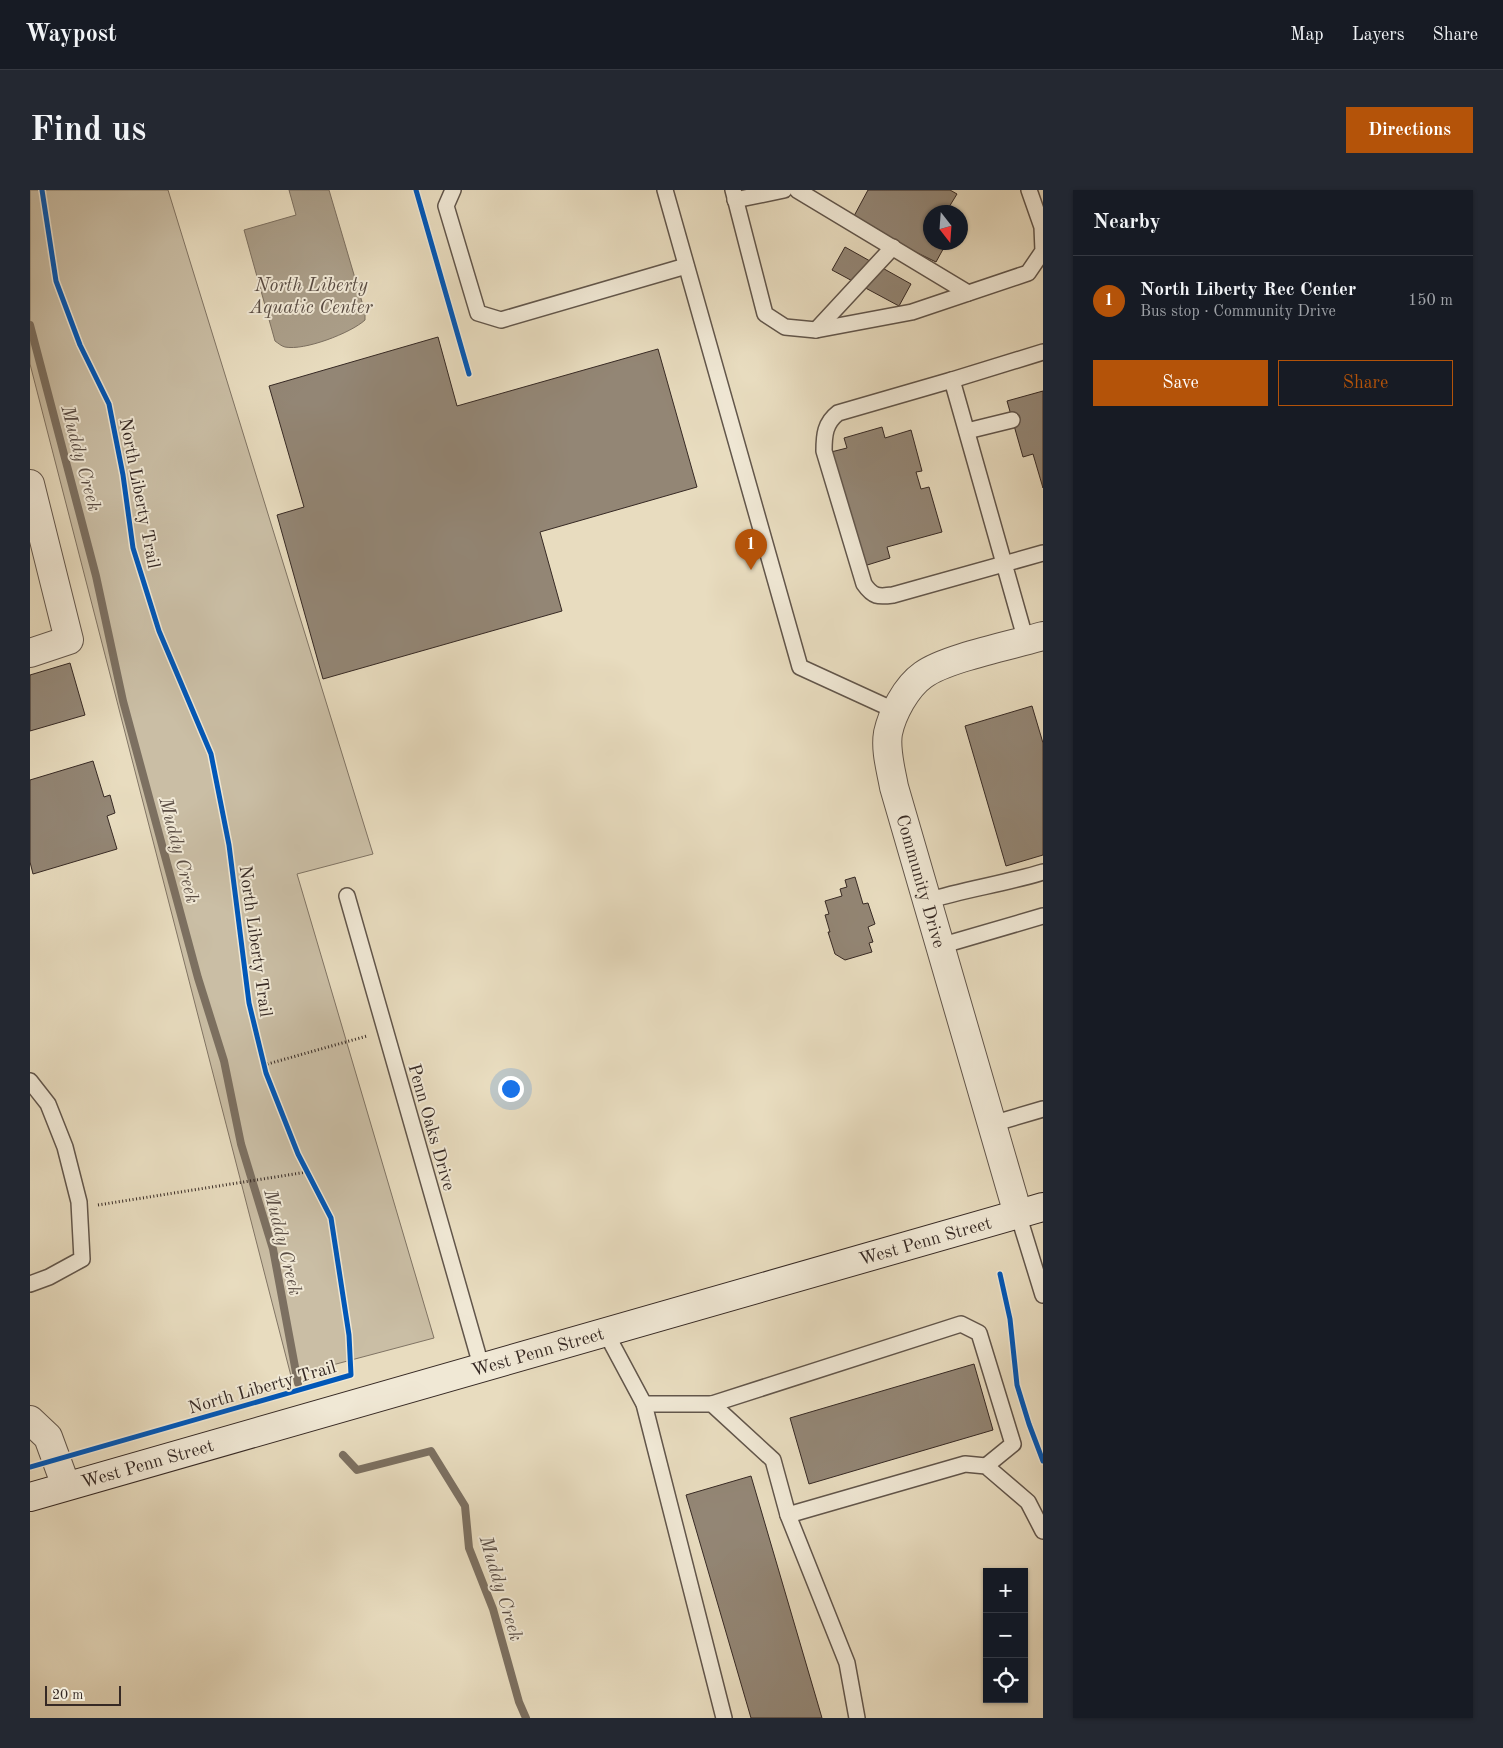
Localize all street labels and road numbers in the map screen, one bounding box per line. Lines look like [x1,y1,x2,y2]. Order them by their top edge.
street label: North Liberty Trail [116,416,162,570]
street label: Community Drive [892,813,948,950]
street label: North Liberty Trail [235,864,275,1018]
street label: Penn Oaks Drive [404,1062,458,1193]
street label: West Penn Street [857,1214,994,1269]
street label: West Penn Street [470,1325,606,1380]
street label: North Liberty Trail [186,1358,338,1418]
street label: West Penn Street [79,1437,216,1492]

